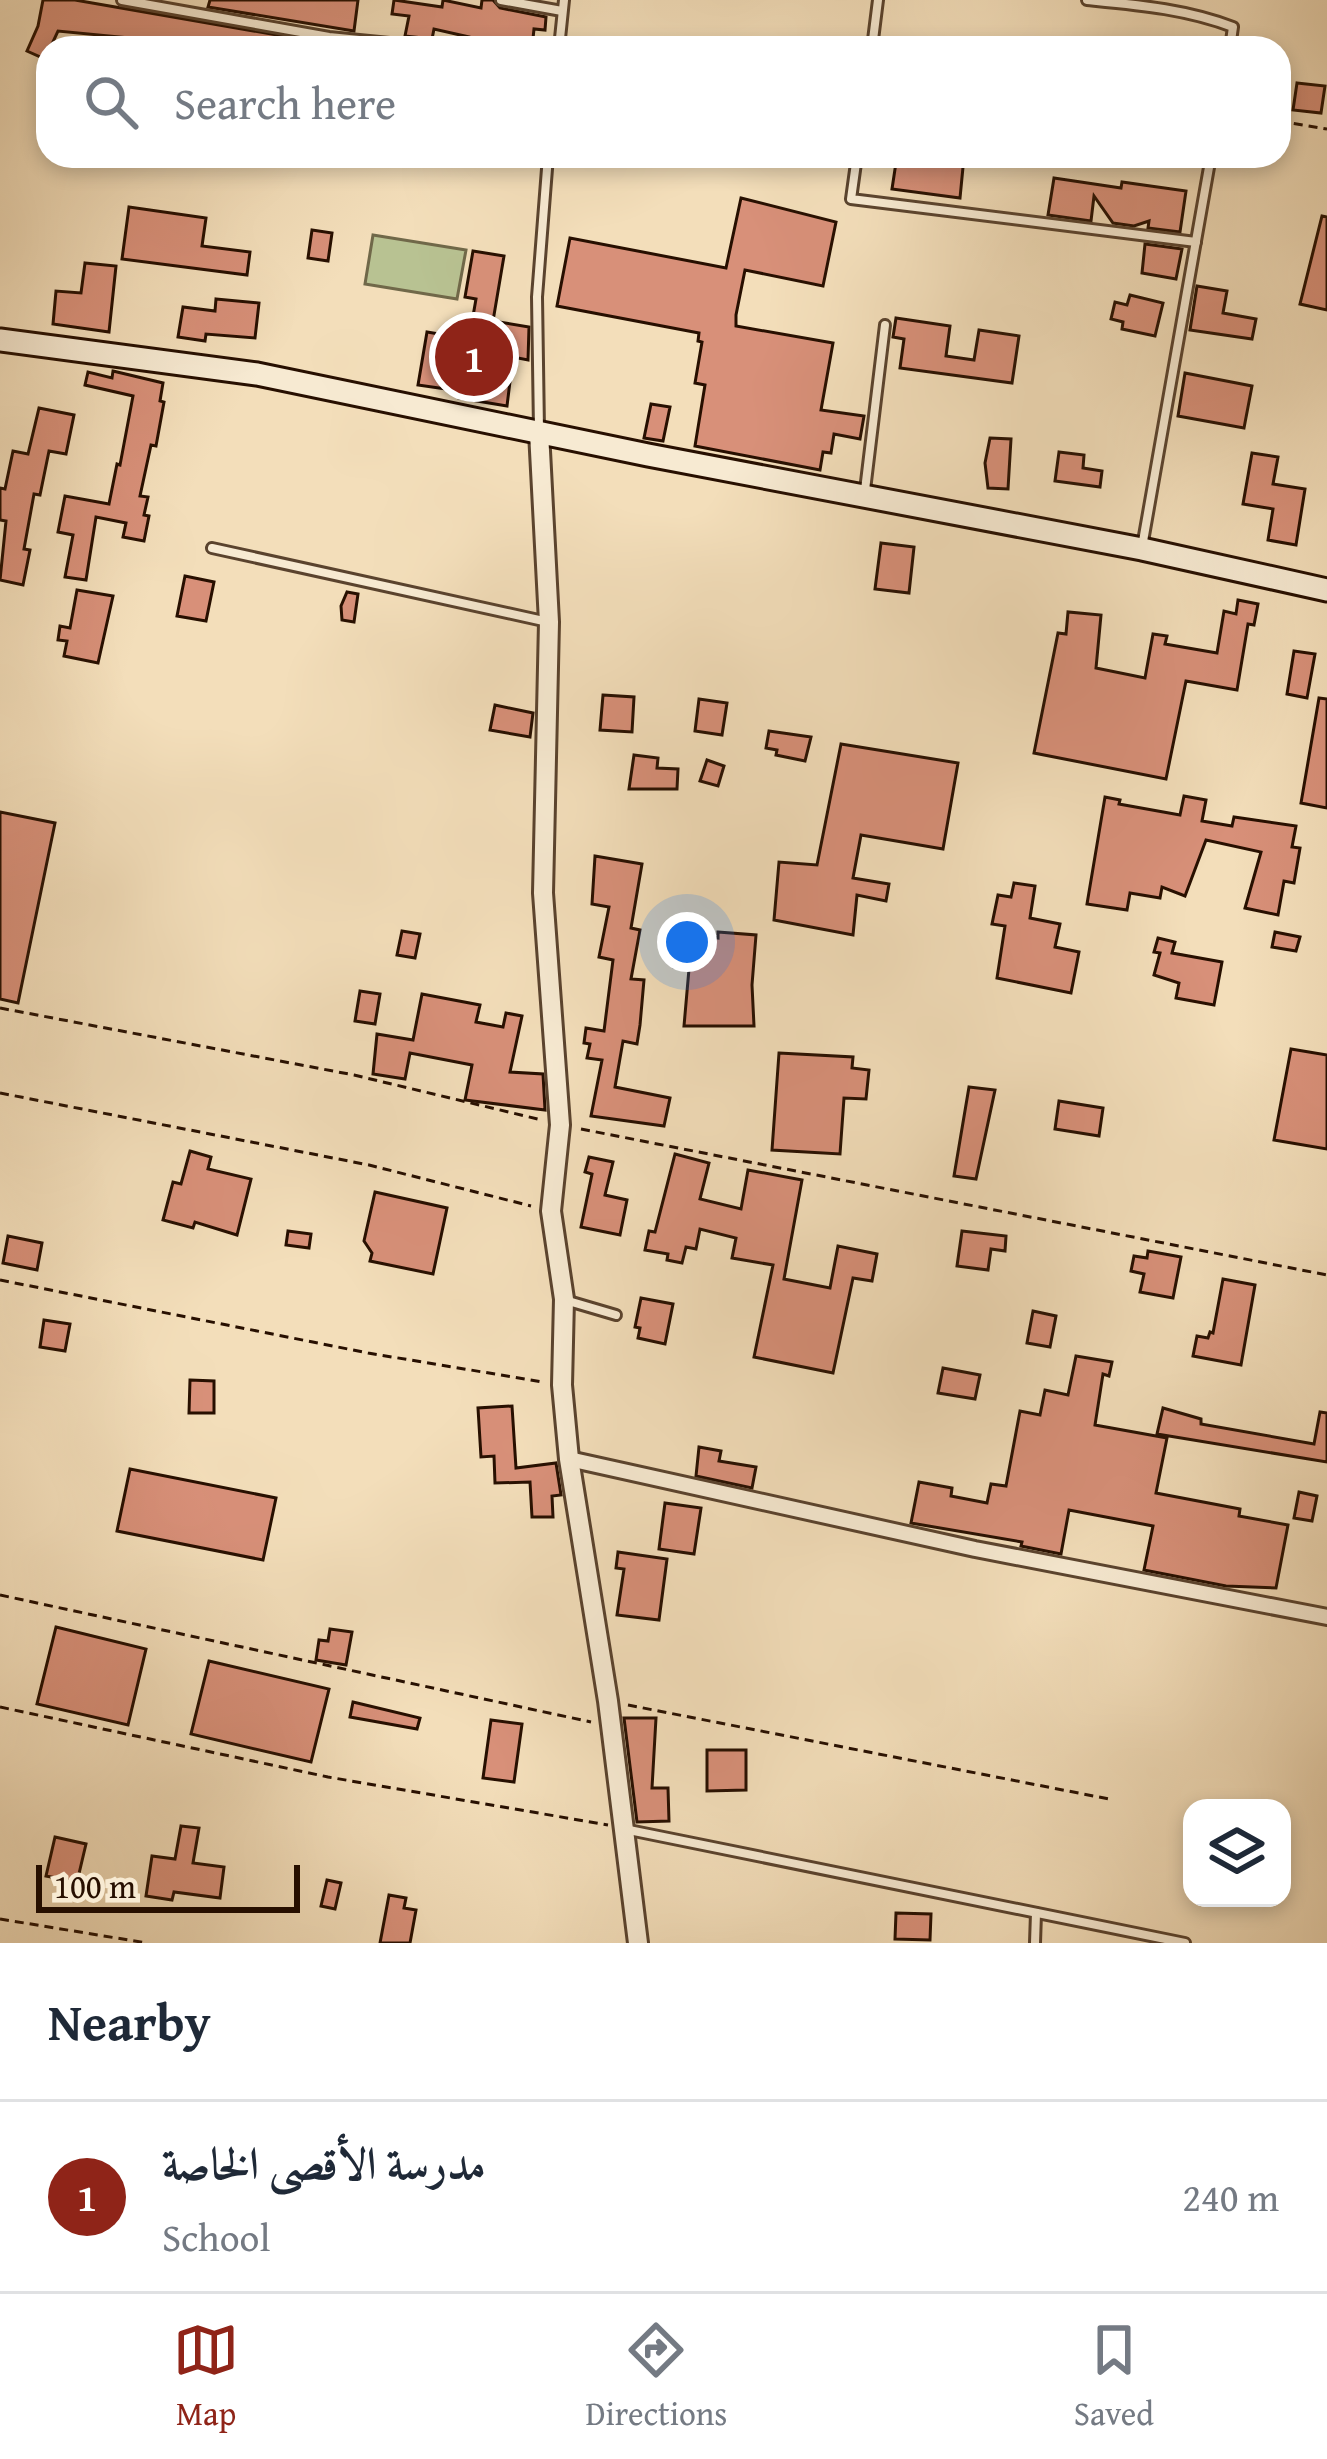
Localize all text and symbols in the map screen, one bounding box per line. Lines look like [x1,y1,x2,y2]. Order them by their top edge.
search box [36,36,1291,168]
icon: search [78,69,144,135]
text: Search here [174,70,396,135]
pin: 1 [435,312,513,402]
your location [657,912,717,972]
map controls [1183,1799,1291,1907]
button: layers [1183,1799,1291,1907]
scale bar [36,1859,300,1912]
text: 100 m [54,1862,136,1910]
text: Nearby [48,1984,211,2059]
text: مدرسة الأقصى الخاصة [162,2130,486,2195]
text: 1 [77,2168,97,2225]
text: 240 m [1182,2168,1279,2225]
text: School [162,2208,270,2265]
tab: Map [173,2317,239,2437]
tab: Directions [586,2317,727,2437]
tab: Saved [1074,2317,1154,2437]

